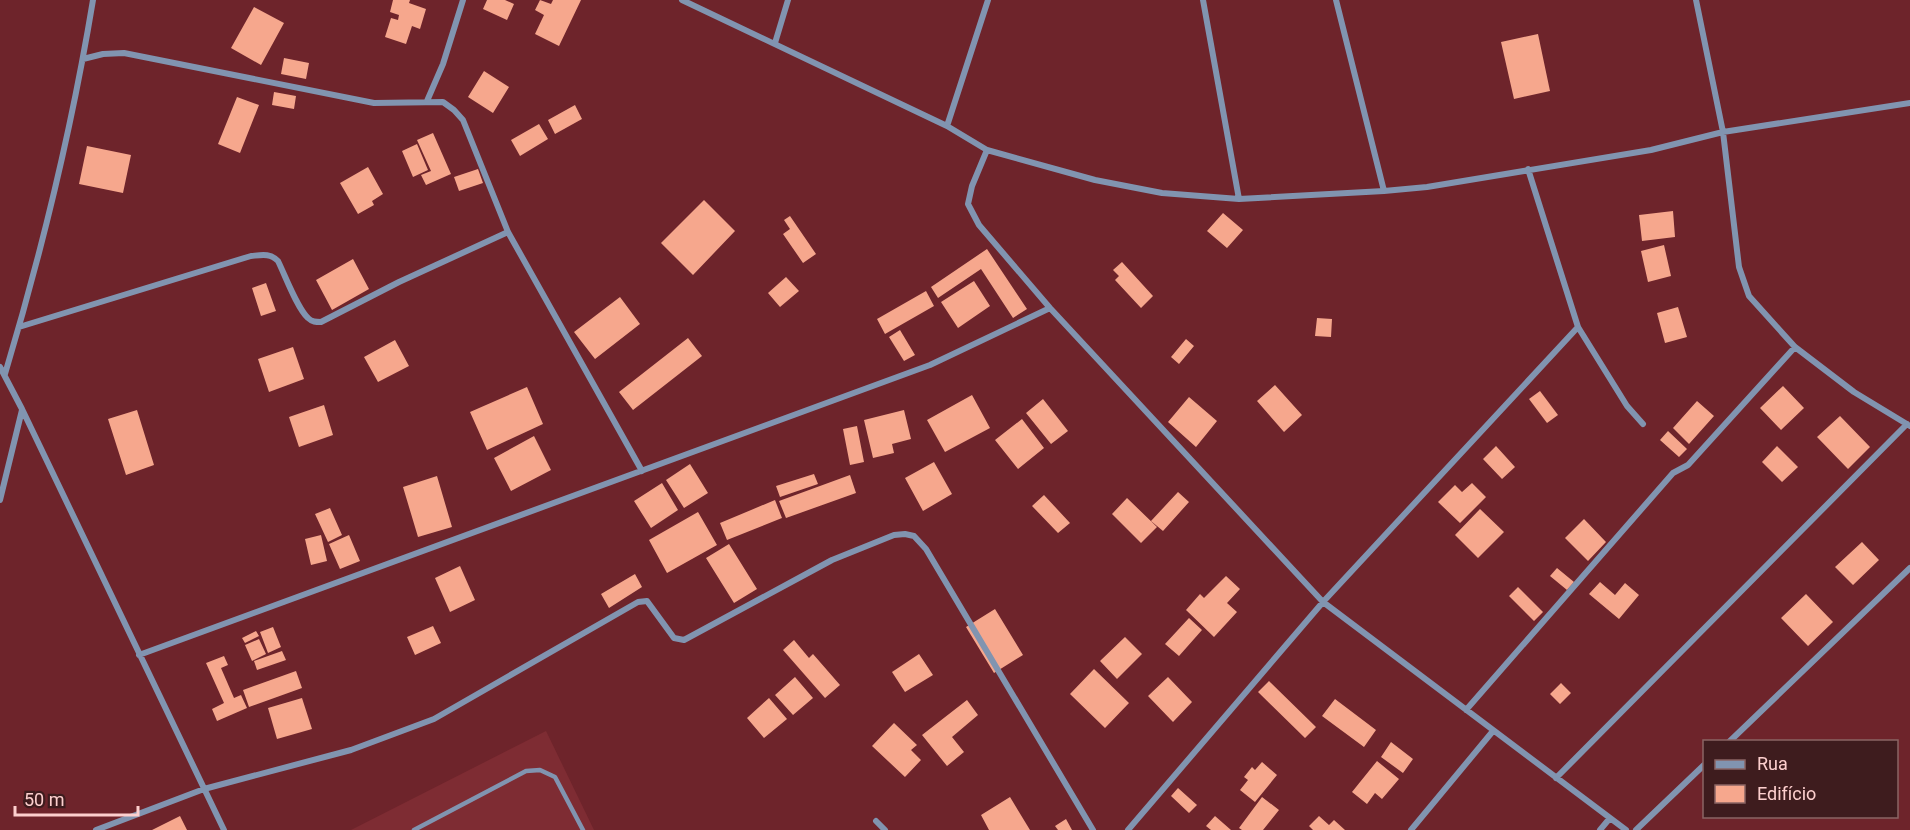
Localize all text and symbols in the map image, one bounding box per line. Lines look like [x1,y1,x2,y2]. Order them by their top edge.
legend [1703,740,1898,818]
text: Rua [1757,753,1788,774]
scale bar [15,779,138,817]
text: Edifício [1757,783,1816,804]
text: 50 m [24,789,64,810]

